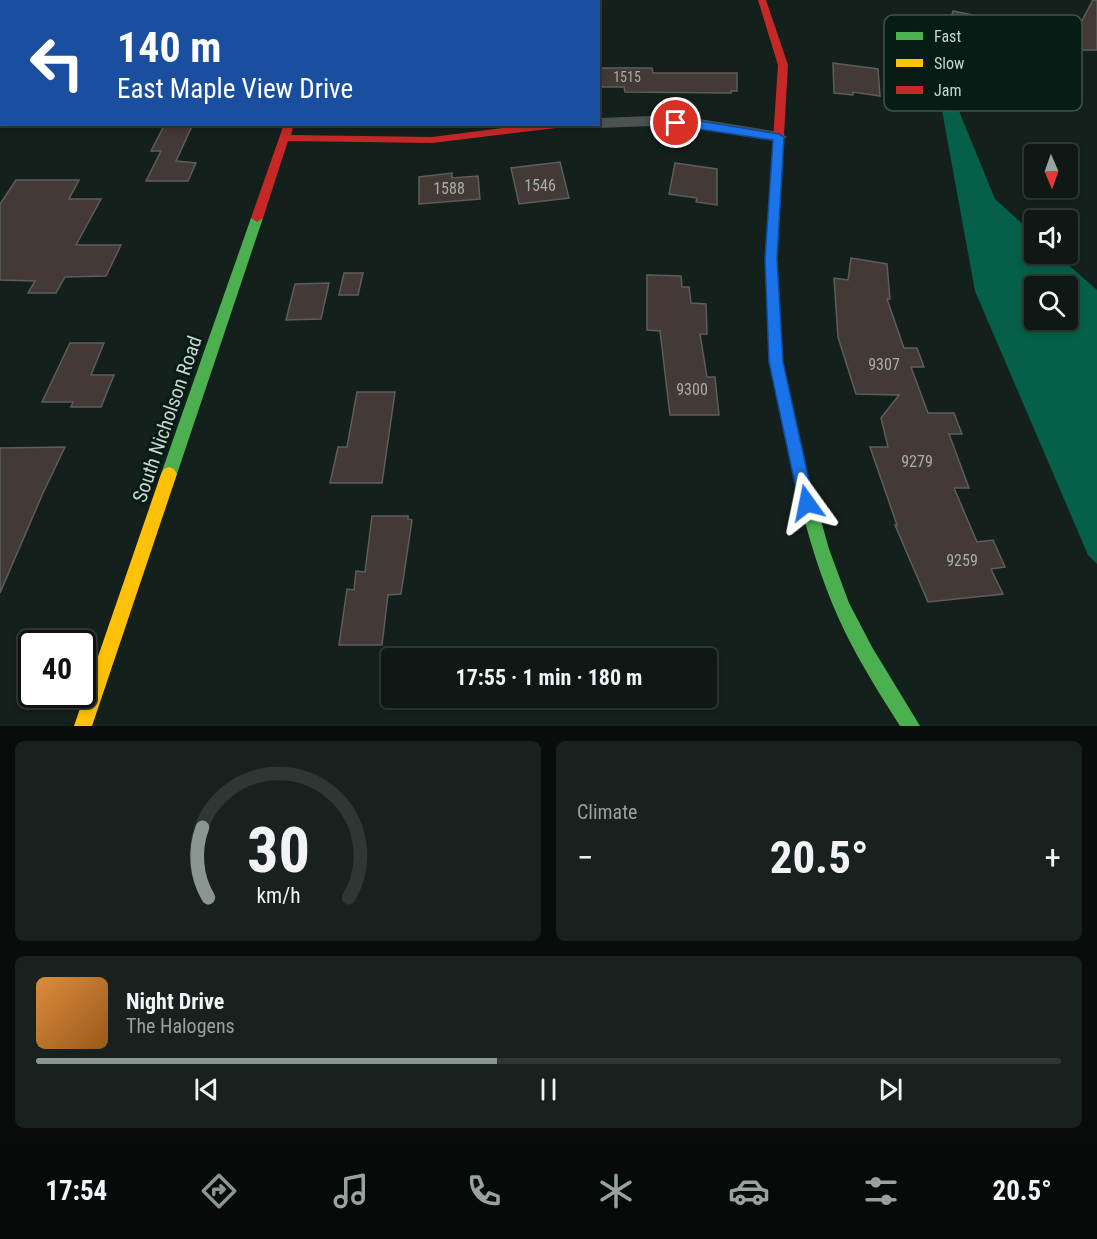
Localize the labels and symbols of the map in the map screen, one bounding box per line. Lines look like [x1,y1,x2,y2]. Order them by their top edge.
legend [884,15,1082,111]
text: Fast [934,27,961,46]
text: Slow [934,54,964,73]
house number: 1515 [613,69,641,85]
text: Jam [934,81,961,100]
pin [650,97,701,148]
north arrow [1024,144,1078,198]
house number: 1546 [524,176,556,195]
house number: 1588 [433,179,465,198]
street label: South Nicholson Road [127,333,207,505]
house number: 9307 [868,355,900,374]
house number: 9300 [676,380,708,399]
house number: 9279 [901,452,933,471]
position arrow [775,471,839,535]
house number: 9259 [946,551,978,570]
speed limit sign: 40 [18,630,96,708]

